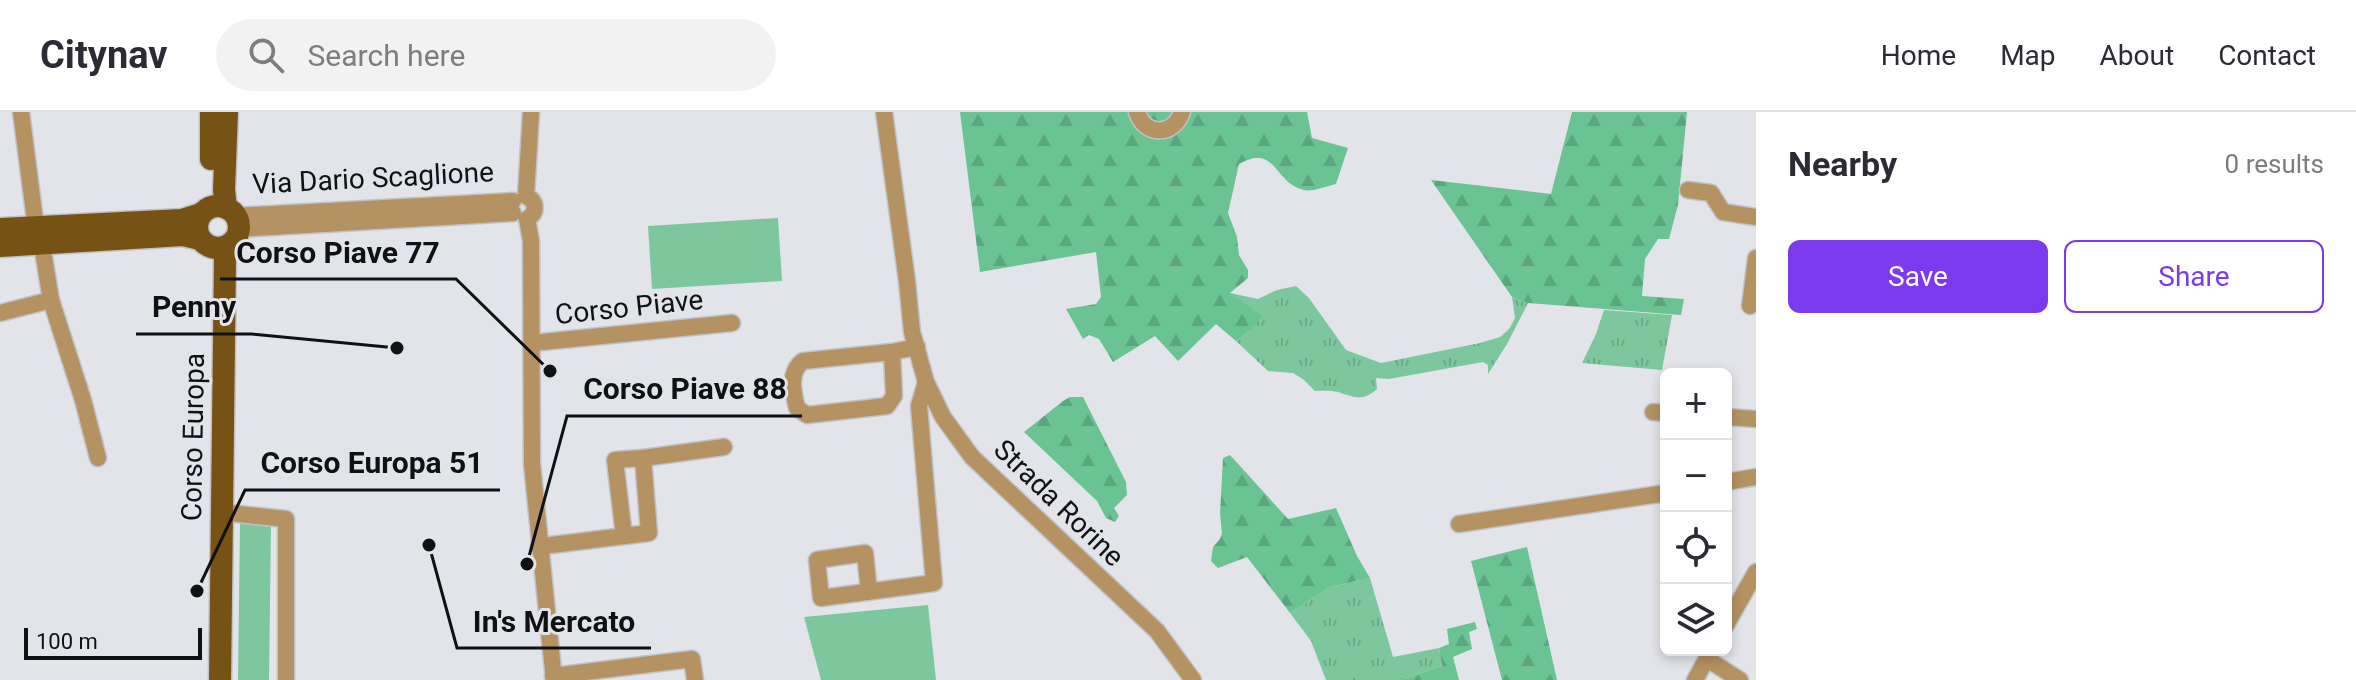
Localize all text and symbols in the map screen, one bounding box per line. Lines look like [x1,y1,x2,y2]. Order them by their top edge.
search box [216,19,776,91]
text: Citynav [40,33,168,77]
icon: search [244,33,288,77]
text: Search here [308,38,465,73]
text: Home [1881,39,1956,72]
text: Map [2000,39,2056,72]
text: About [2100,39,2174,72]
text: Contact [2218,39,2316,72]
text: Nearby [1788,144,1897,184]
text: 0 results [2225,149,2324,179]
street label: Via Dario Scaglione [251,155,495,201]
callout: Corso Piave 77 [220,225,456,279]
text: Corso Piave 77 [236,235,440,270]
button: Save [1788,240,2048,313]
button: Share [2064,240,2324,313]
callout: Penny [136,280,252,334]
street label: Corso Piave [553,283,705,331]
text: Penny [152,289,237,324]
street label: Corso Europa [175,353,211,521]
callout: Corso Piave 88 [567,362,802,416]
map controls [1660,368,1732,656]
button: + [1660,368,1732,440]
text: Corso Piave 88 [583,371,787,406]
street label: Strada Rorine [987,433,1131,573]
callout: Corso Europa 51 [245,436,500,490]
button: − [1660,440,1732,512]
text: Corso Europa 51 [260,445,484,480]
button: locate [1660,512,1732,584]
button: layers [1660,584,1732,656]
callout: In's Mercato [457,594,651,648]
text: In's Mercato [473,604,635,639]
scale bar [24,624,202,660]
text: 100 m [36,629,98,654]

